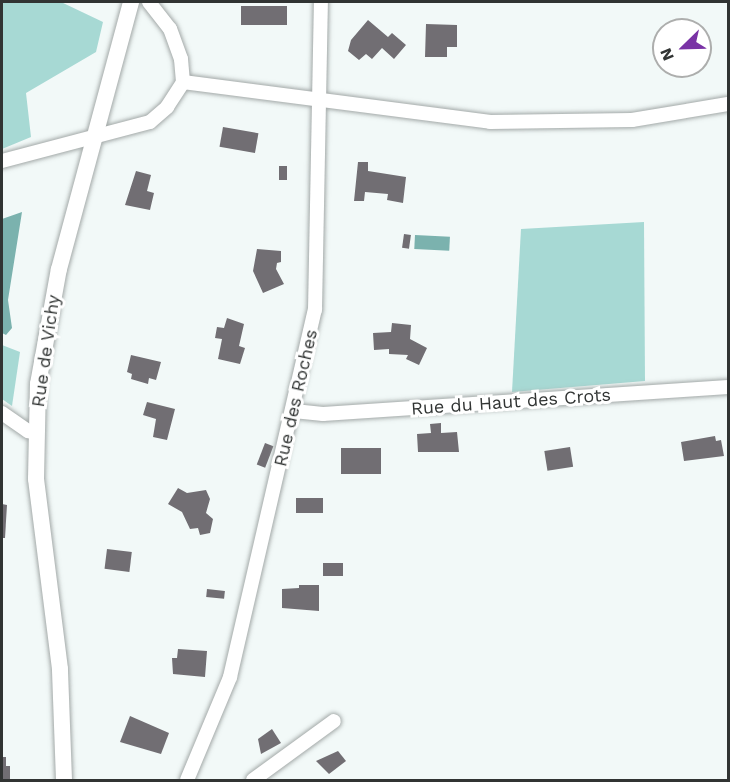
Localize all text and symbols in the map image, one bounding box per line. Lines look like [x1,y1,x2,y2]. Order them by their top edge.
north arrow [652,18,712,78]
text: N [656,45,678,64]
street label: Rue de Vichy [27,293,65,409]
street label: Rue des Roches [270,327,322,469]
street label: Rue du Haut des Crots [410,384,612,420]

